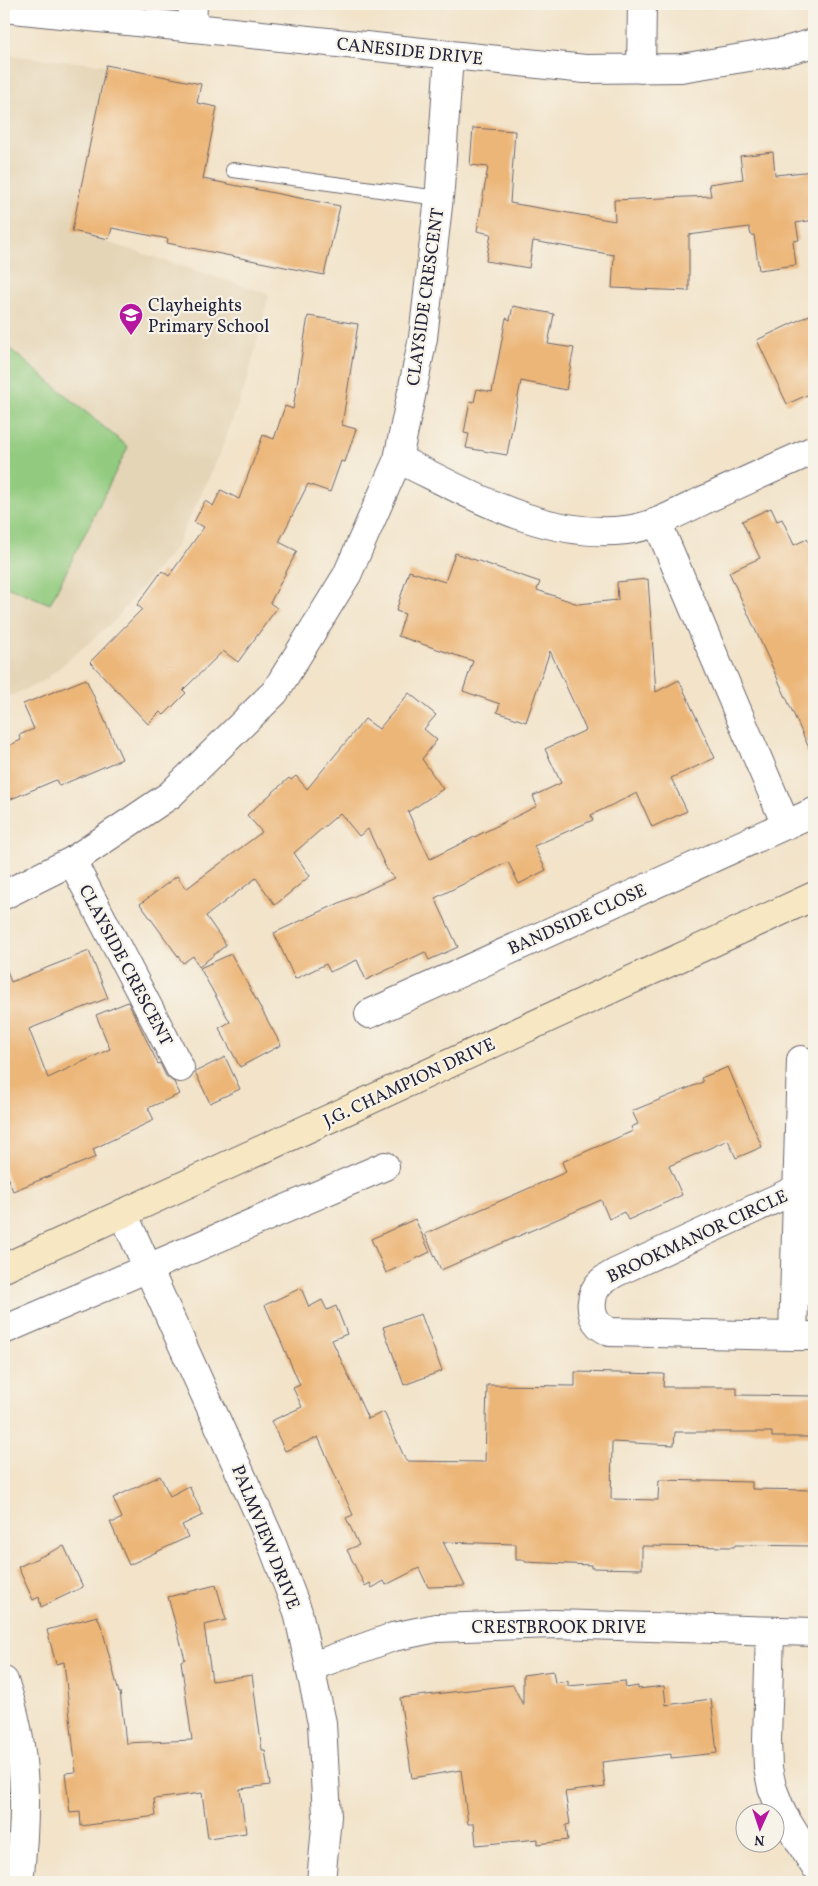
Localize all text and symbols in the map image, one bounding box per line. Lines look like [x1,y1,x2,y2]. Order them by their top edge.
street label: CANESIDE DRIVE [335,32,484,73]
street label: CLAYSIDE CRESCENT [402,206,451,388]
place label: Clayheights Primary School [148,294,269,340]
school or university icon: Clayheights Primary School [118,302,144,336]
street label: BANDSIDE CLOSE [504,878,651,962]
street label: CLAYSIDE CRESCENT [72,881,178,1051]
street label: J.G. CHAMPION DRIVE [320,1032,500,1134]
street label: BROOKMANOR CIRCLE [603,1184,792,1290]
street label: PALMVIEW DRIVE [224,1462,305,1614]
street label: CRESTBROOK DRIVE [472,1616,647,1641]
north arrow [736,1804,786,1854]
text: N [754,1830,765,1849]

